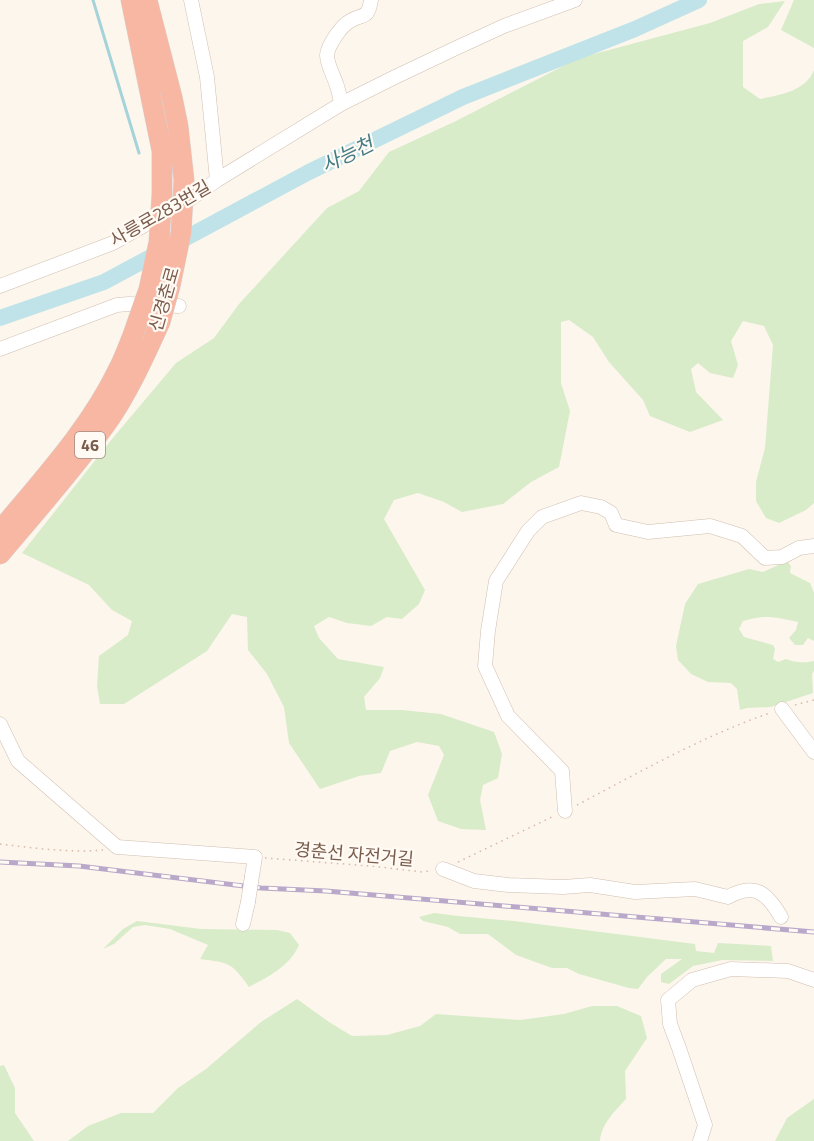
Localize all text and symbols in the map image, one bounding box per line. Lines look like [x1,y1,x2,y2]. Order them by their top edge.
water label: 사능천 [315,127,381,180]
street label: 사릉로283번길 [104,173,216,253]
street label: 신경춘로 [142,263,186,335]
road number: 46 [75,432,105,458]
street label: 경춘선 자전거길 [293,835,415,873]

